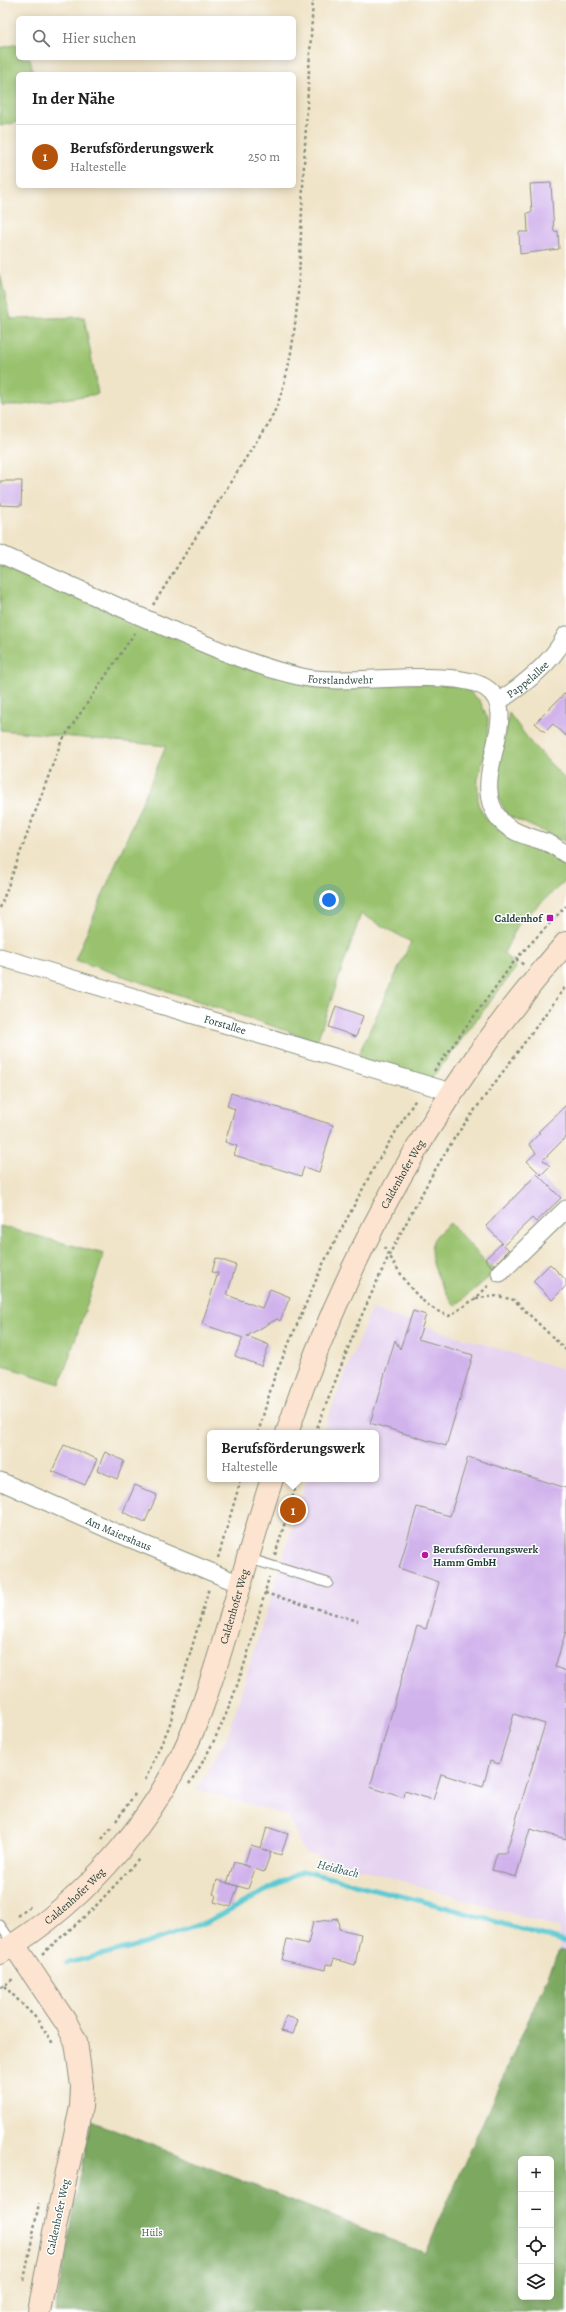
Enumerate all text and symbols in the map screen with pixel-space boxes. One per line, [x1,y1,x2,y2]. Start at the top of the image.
search box [16,16,296,60]
icon: search [30,27,52,49]
text: Hier suchen [62,28,136,48]
text: In der Nähe [32,87,115,110]
text: Berufsförderungswerk [70,138,213,158]
text: 1 [43,148,47,165]
text: 250 m [248,148,280,165]
text: Haltestelle [70,158,126,175]
street label: Pappelallee [504,657,552,701]
street label: Forstlandwehr [307,671,373,687]
your location [319,890,339,910]
place label: Caldenhof [494,911,544,926]
marker: Caldenhof [545,913,555,923]
street label: Forstallee [202,1011,248,1038]
street label: Caldenhofer Weg [377,1136,428,1211]
popup [207,1430,379,1482]
text: Berufsförderungswerk [221,1438,365,1458]
text: Haltestelle [221,1458,278,1475]
pin: 1 [280,1495,306,1525]
street label: Am Maiershaus [83,1512,154,1554]
place label: Berufsförderungswerk Hamm GmbH [433,1542,539,1570]
marker: Berufsförderungswerk Hamm GmbH [420,1550,430,1560]
street label: Caldenhofer Weg [216,1567,252,1646]
water label: Heidbach [315,1856,361,1882]
street label: Caldenhofer Weg [41,1864,108,1928]
map controls [518,2156,554,2300]
button: + [518,2156,554,2192]
street label: Caldenhofer Weg [43,2177,73,2256]
button: − [518,2192,554,2228]
park label: Hüls [141,2225,163,2240]
button: locate [518,2228,554,2264]
button: layers [518,2264,554,2300]

